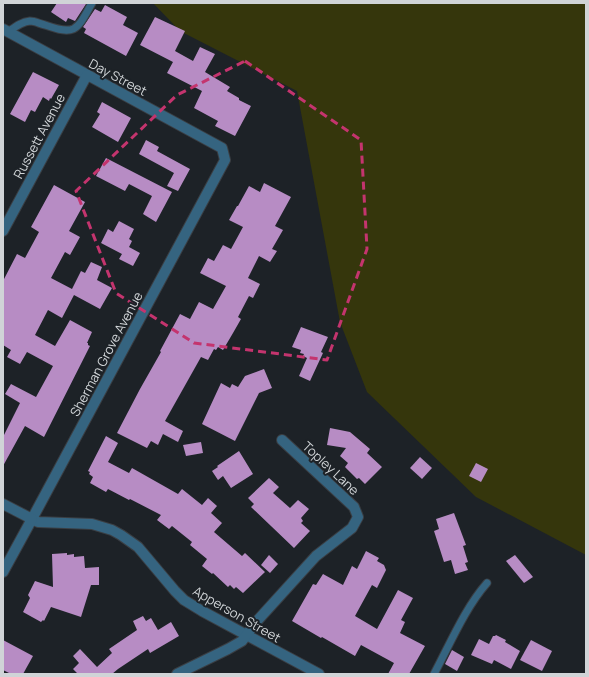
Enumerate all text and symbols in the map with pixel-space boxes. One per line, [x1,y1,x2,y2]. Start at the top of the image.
street label: Day Street [86,54,150,100]
street label: Russett Avenue [9,90,69,182]
street label: Sherman Grove Avenue [65,288,147,420]
street label: Topley Lane [299,437,363,499]
street label: Apperson Street [190,582,284,646]

